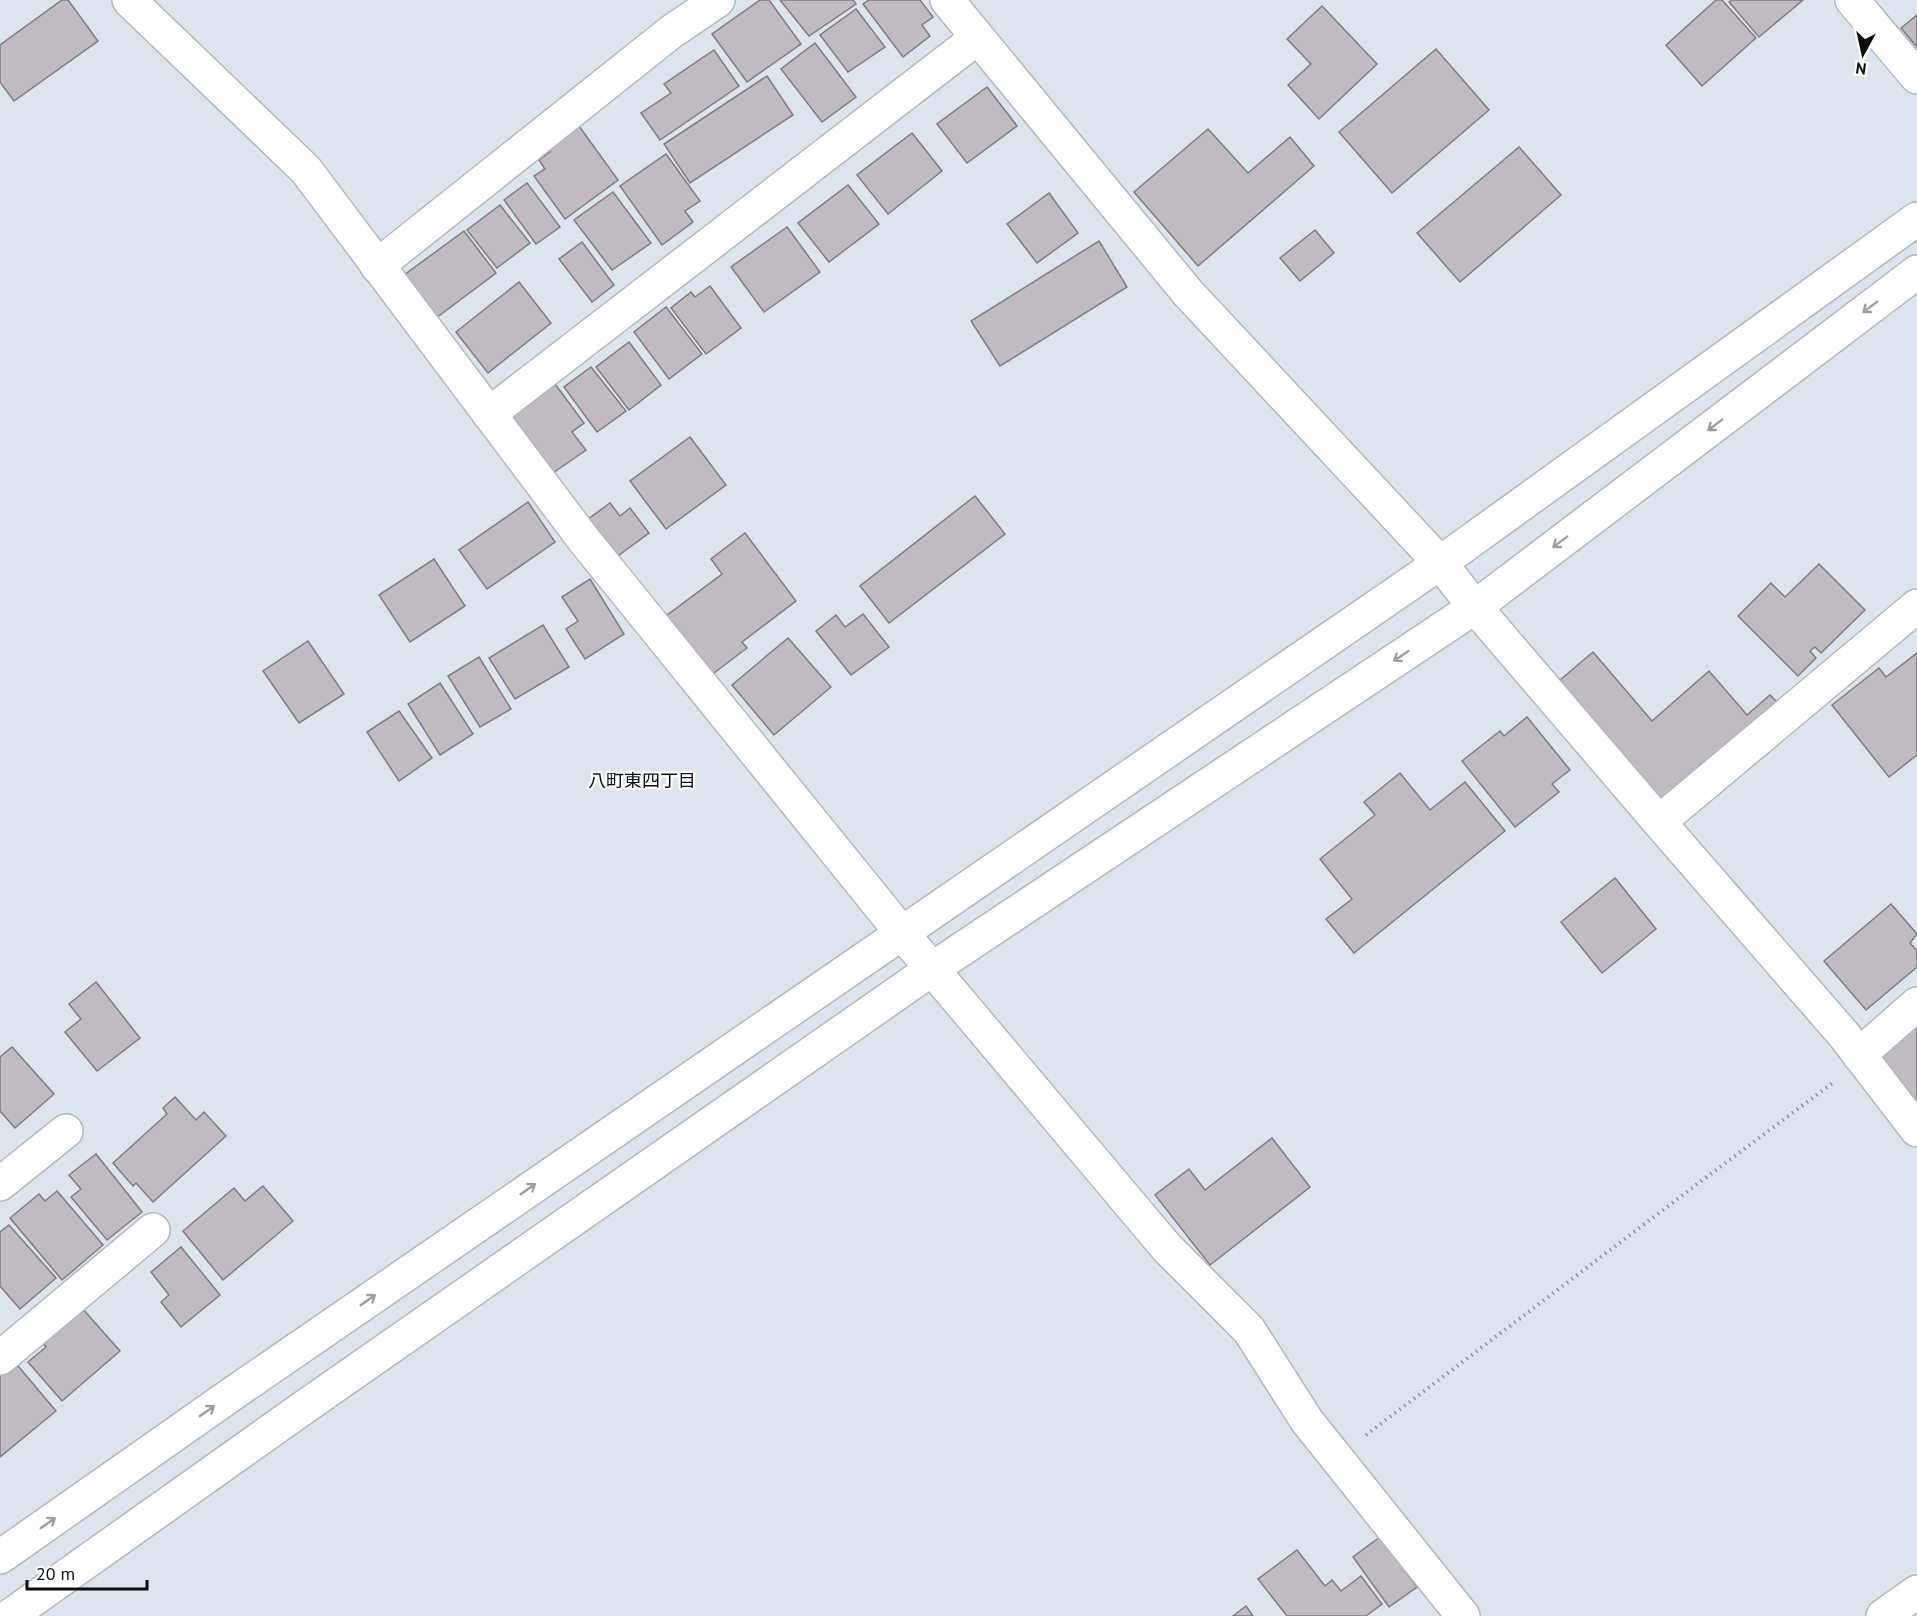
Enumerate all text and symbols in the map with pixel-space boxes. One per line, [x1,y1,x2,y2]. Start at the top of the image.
north arrow [1833,24,1893,84]
text: N [1854,58,1868,79]
one-way arrow [1863,301,1879,313]
one-way arrow [1707,418,1723,431]
one-way arrow [1552,536,1568,549]
one-way arrow [1393,650,1410,662]
district label: 八町東四丁目 [588,769,696,792]
one-way arrow [519,1183,536,1195]
one-way arrow [359,1294,375,1306]
one-way arrow [199,1405,215,1417]
one-way arrow [39,1517,55,1529]
scale bar [27,1553,147,1591]
text: 20 m [36,1562,75,1585]

